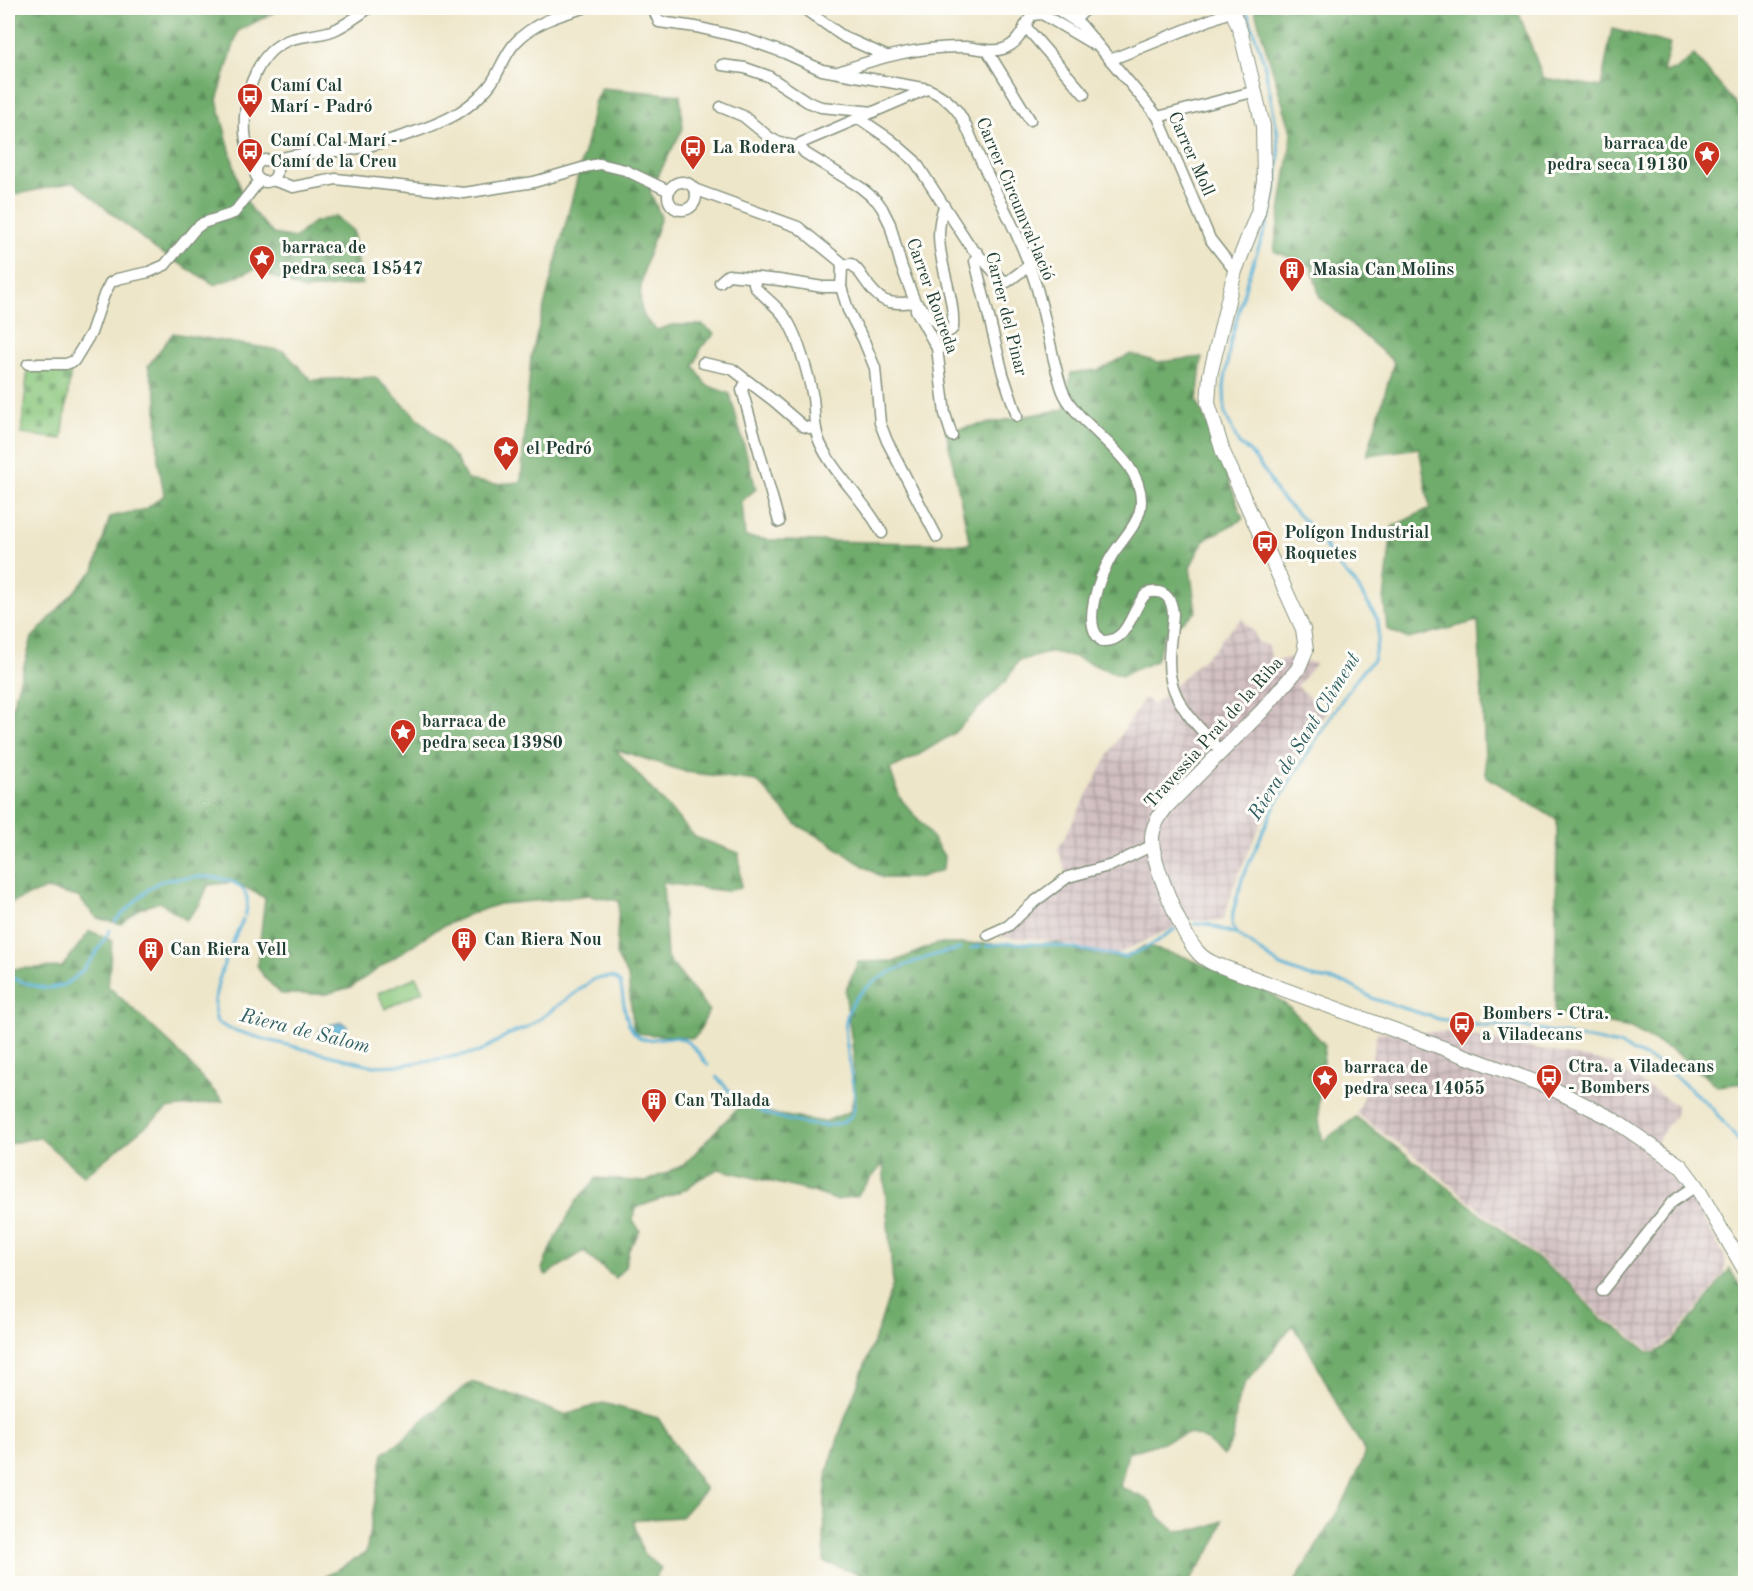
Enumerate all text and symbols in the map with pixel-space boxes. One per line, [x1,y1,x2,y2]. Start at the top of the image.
place label: Camí Cal Marí - Padró [270,77,373,116]
bus stop icon: Camí Cal Marí - Padró [235,81,265,119]
street label: Carrer Moll [1164,109,1218,199]
street label: Carrer Circumval·lació [972,115,1058,283]
place label: Camí Cal Marí - Camí de la Creu [270,132,397,171]
bus stop icon: La Rodera [678,133,708,171]
place label: barraca de pedra seca 19130 [1547,135,1688,174]
bus stop icon: Camí Cal Marí - Camí de la Creu [235,136,265,174]
place label: La Rodera [712,139,796,157]
place icon: barraca de pedra seca 19130 [1692,139,1722,177]
street label: Carrer Roureda [903,236,961,356]
place label: barraca de pedra seca 18547 [282,239,423,278]
place icon: barraca de pedra seca 18547 [247,243,277,281]
street label: Carrer del Pinar [982,250,1030,378]
building icon: Masia Can Molins [1277,255,1307,293]
place label: Masia Can Molins [1312,261,1454,279]
place icon: el Pedró [491,434,521,472]
place label: el Pedró [526,440,592,458]
place label: Polígon Industrial Roquetes [1284,524,1430,563]
bus stop icon: Polígon Industrial Roquetes [1250,528,1280,566]
water label: Riera de Sant Climent [1245,649,1365,825]
street label: Travessia Prat de la Riba [1141,654,1287,812]
place label: barraca de pedra seca 13980 [422,713,563,752]
place icon: barraca de pedra seca 13980 [388,717,418,755]
building icon: Can Riera Nou [449,925,479,963]
place label: Can Riera Nou [484,931,602,949]
building icon: Can Riera Vell [136,935,166,973]
place label: Can Riera Vell [170,941,287,959]
place label: Bombers - Ctra. a Viladecans [1482,1005,1609,1044]
water label: Riera de Salom [237,1006,372,1058]
bus stop icon: Bombers - Ctra. a Viladecans [1447,1009,1477,1047]
place label: Ctra. a Viladecans - Bombers [1568,1058,1714,1097]
place label: barraca de pedra seca 14055 [1344,1059,1485,1098]
bus stop icon: Ctra. a Viladecans - Bombers [1534,1062,1564,1100]
place icon: barraca de pedra seca 14055 [1310,1063,1340,1101]
building icon: Can Tallada [639,1086,669,1124]
place label: Can Tallada [674,1092,770,1110]

